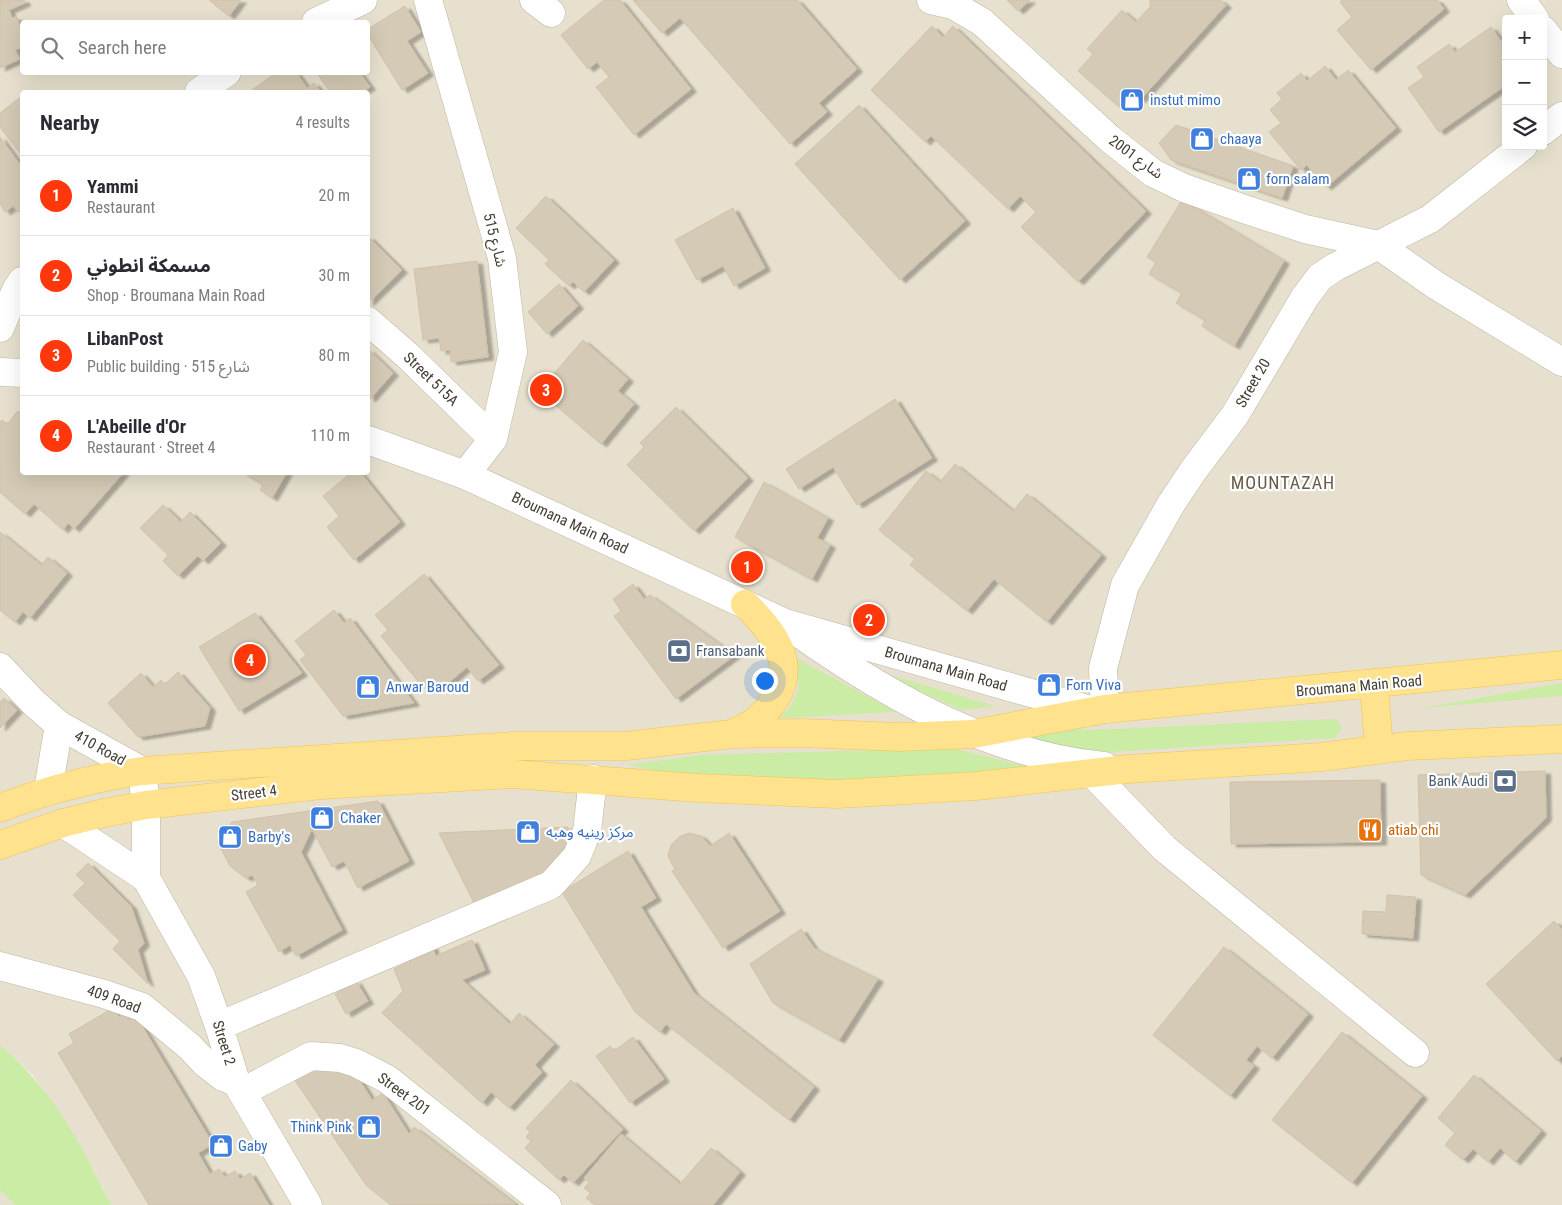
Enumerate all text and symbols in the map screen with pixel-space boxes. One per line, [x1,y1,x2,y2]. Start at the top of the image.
map controls [1502,15,1547,150]
button: + [1502,15,1547,60]
search box [20,20,370,75]
icon: search [38,34,66,62]
text: Search here [78,36,166,59]
button: − [1502,60,1547,105]
shop icon: instut mimo [1119,87,1145,113]
place label: instut mimo [1150,91,1221,109]
button: layers [1502,105,1547,150]
text: Nearby [40,111,99,135]
text: 4 results [295,113,350,132]
shop icon: chaaya [1189,126,1215,152]
place label: chaaya [1220,130,1262,148]
street label: شارع 2001 [1104,131,1167,185]
shop icon: forn salam [1236,166,1262,192]
place label: forn salam [1266,170,1330,188]
text: Yammi [87,175,139,198]
text: 1 [52,186,60,205]
text: 20 m [318,186,350,205]
text: Restaurant [87,198,155,217]
street label: شارع 515 [477,211,510,270]
text: مسمكة انطوني [87,254,211,277]
text: 2 [52,266,60,285]
text: 30 m [318,266,350,285]
text: Shop · Broumana Main Road [87,286,265,305]
text: LibanPost [87,327,163,350]
text: 3 [52,346,60,365]
text: 80 m [318,346,350,365]
street label: Street 515A [400,348,462,410]
street label: Street 20 [1232,355,1274,411]
text: Public building · شارع 515 [87,357,250,376]
pin: 3 [530,371,562,409]
text: L'Abeille d'Or [87,415,186,438]
text: 4 [52,426,60,445]
text: 110 m [311,426,350,445]
text: Restaurant · Street 4 [87,438,215,457]
district label: MOUNTAZAH [1231,472,1335,493]
street label: Broumana Main Road [509,488,631,558]
pin: 1 [731,548,763,586]
pin: 2 [853,601,885,639]
bank icon: Fransabank [666,638,692,664]
pin: 4 [234,641,266,679]
place label: Fransabank [696,642,765,660]
street label: Broumana Main Road [883,643,1009,695]
your location [752,668,778,694]
shop icon: Forn Viva [1036,672,1062,698]
street label: Broumana Main Road [1295,672,1423,700]
shop icon: Anwar Baroud [355,674,381,700]
place label: Forn Viva [1066,676,1121,694]
place label: Anwar Baroud [386,678,469,696]
street label: 410 Road [71,727,129,769]
bank icon: Bank Audi [1492,768,1518,794]
place label: Bank Audi [1428,772,1488,790]
street label: Street 4 [230,781,278,805]
shop icon: Chaker [309,805,335,831]
place label: Chaker [340,809,382,827]
restaurant icon: atiab chi [1357,817,1383,843]
shop icon: مركز رينيه وهبه [515,819,541,845]
place label: atiab chi [1388,821,1439,839]
place label: مركز رينيه وهبه [546,823,634,841]
shop icon: Barby's [217,824,243,850]
place label: Barby's [248,828,291,846]
street label: 409 Road [85,981,143,1017]
street label: Street 2 [209,1018,239,1068]
street label: Street 201 [374,1069,434,1119]
shop icon: Think Pink [356,1114,382,1140]
place label: Think Pink [290,1118,352,1136]
shop icon: Gaby [208,1133,234,1159]
place label: Gaby [238,1137,268,1155]

